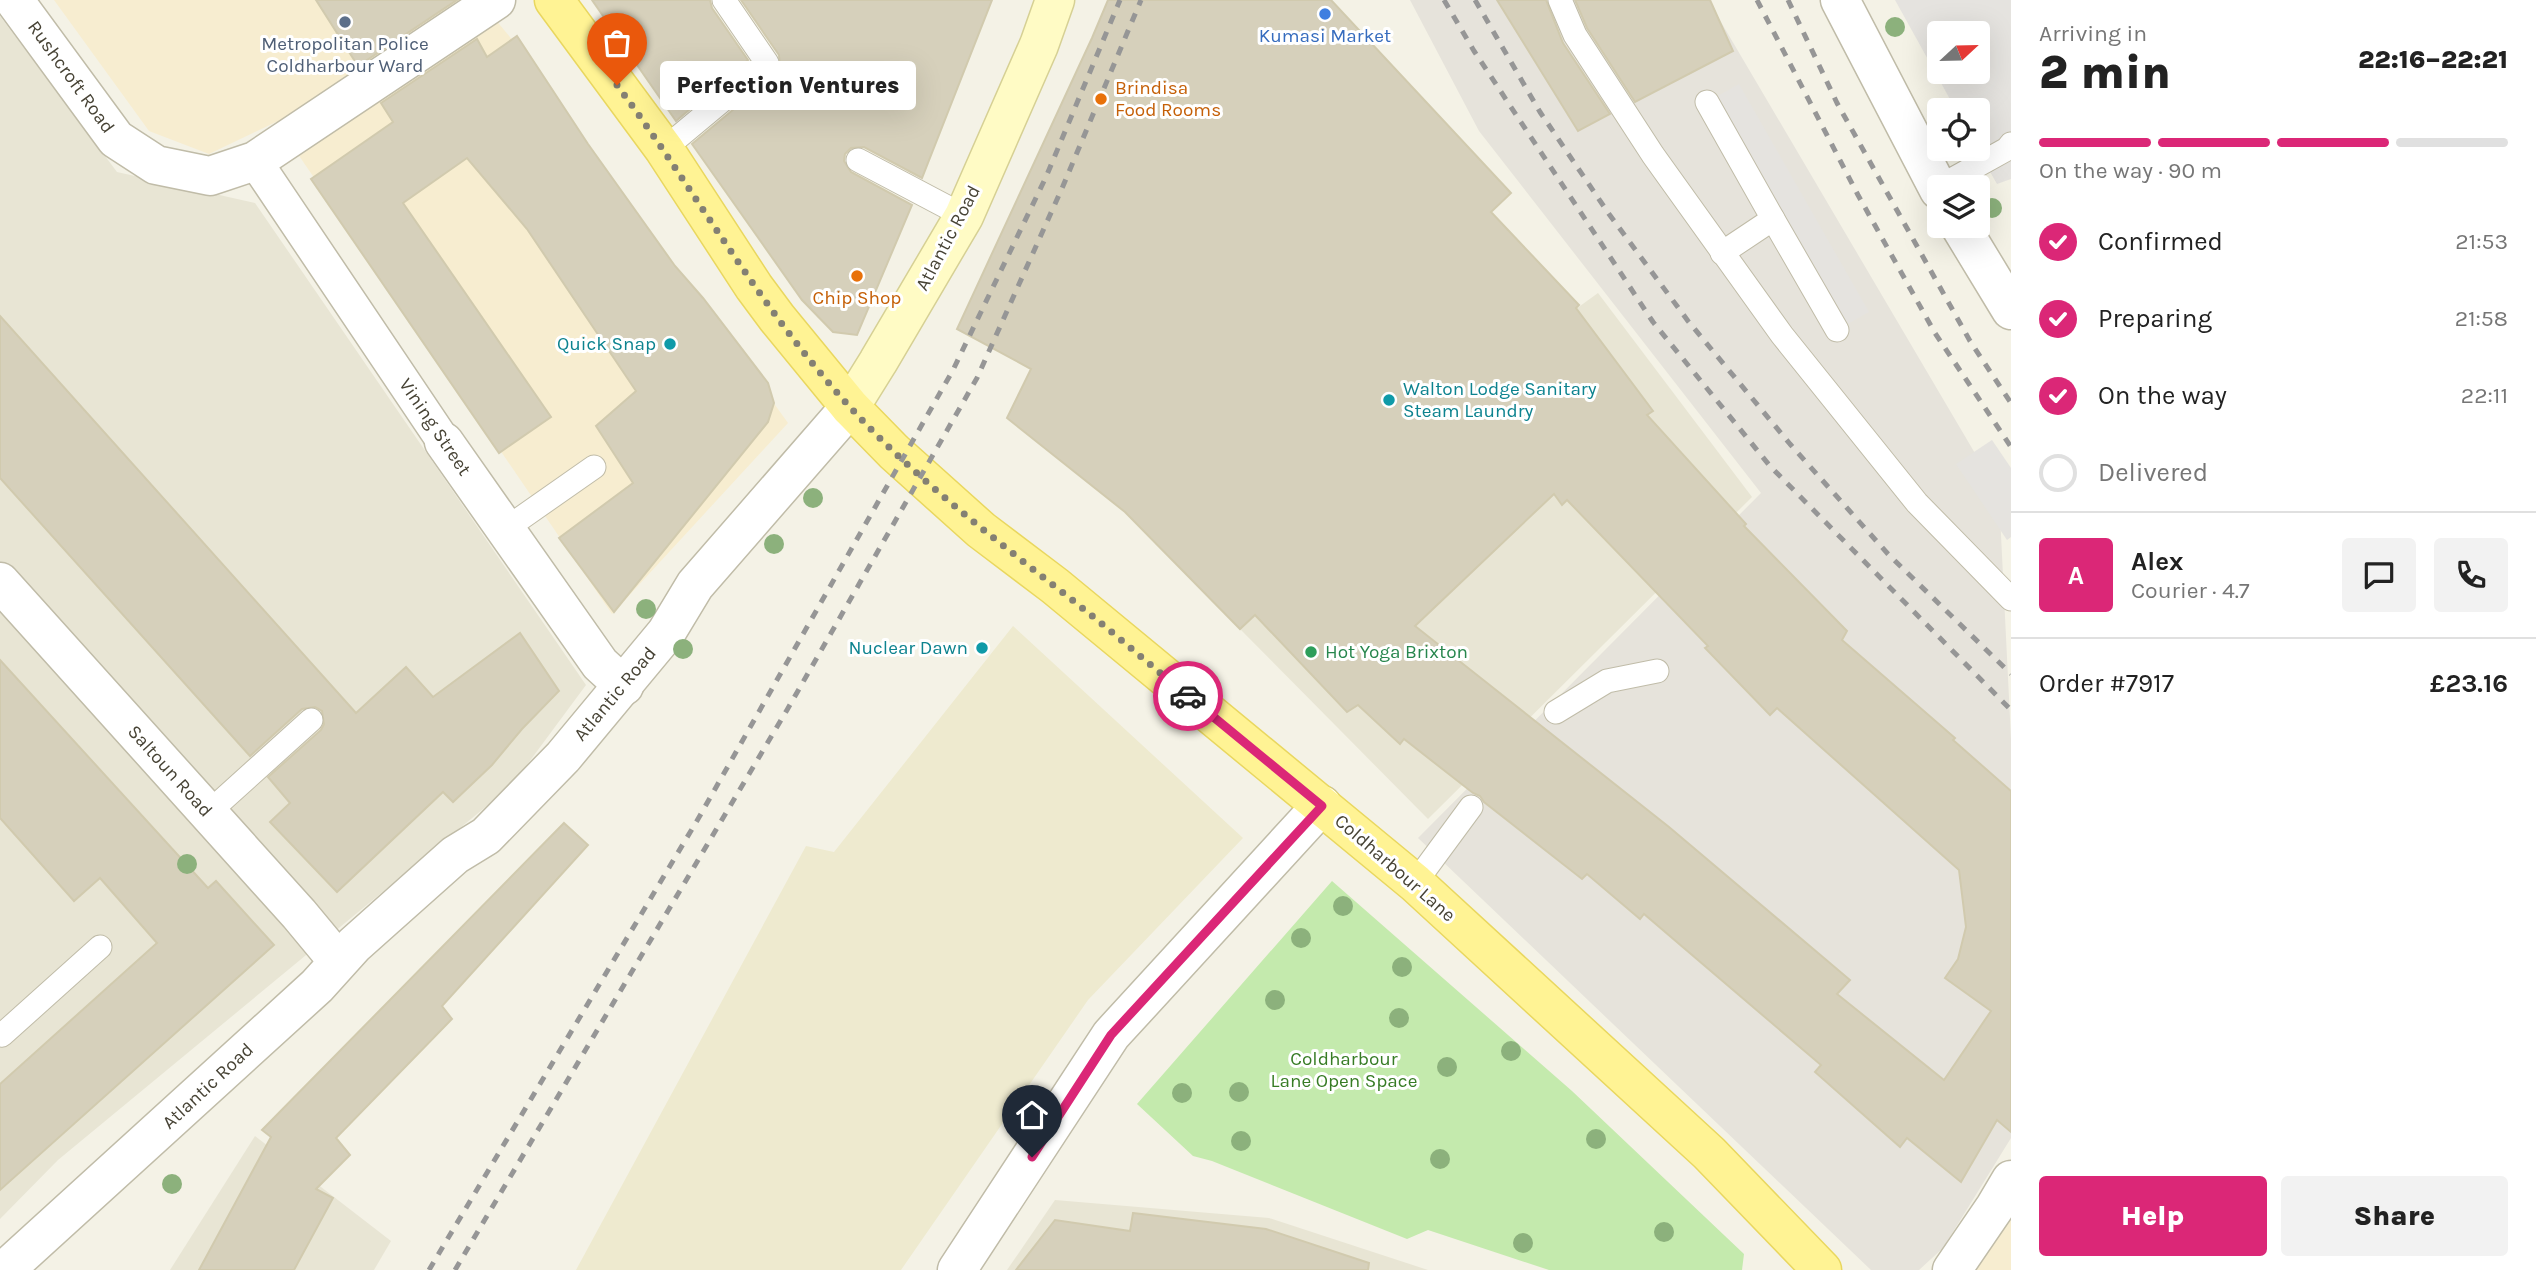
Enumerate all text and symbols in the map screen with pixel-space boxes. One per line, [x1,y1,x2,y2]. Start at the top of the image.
marker: Kumasi Market [1317,6,1333,22]
pin [587,13,647,85]
marker: Metropolitan Police Coldharbour Ward [337,14,353,30]
street label: Rushcroft Road [23,17,119,137]
text: Arriving in [2039,20,2147,47]
north arrow [1927,21,1990,84]
map controls [1927,21,1990,238]
icon: bag [598,24,636,62]
place label: Kumasi Market [1259,25,1391,47]
place label: Metropolitan Police Coldharbour Ward [261,33,429,77]
text: 22:16–22:21 [2358,44,2508,75]
text: 2 min [2039,46,2171,100]
callout: Perfection Ventures [659,60,914,110]
text: Perfection Ventures [677,72,899,99]
place label: Brindisa Food Rooms [1115,77,1221,121]
marker: Brindisa Food Rooms [1093,91,1109,107]
button: locate [1927,98,1990,161]
text: On the way · 90 m [2039,157,2222,184]
button: layers [1927,175,1990,238]
street label: Atlantic Road [911,182,985,294]
icon: check [2039,223,2077,261]
text: Confirmed [2098,226,2223,257]
text: 21:53 [2455,228,2508,255]
marker: Chip Shop [849,268,865,284]
place label: Chip Shop [813,287,901,309]
icon: check [2039,300,2077,338]
text: Preparing [2098,303,2212,334]
text: 21:58 [2455,305,2508,332]
place label: Quick Snap [557,333,656,355]
marker: Quick Snap [662,336,678,352]
street label: Vining Street [394,374,476,480]
icon: check [2039,377,2077,415]
place label: Walton Lodge Sanitary Steam Laundry [1403,378,1597,422]
text: On the way [2098,380,2227,411]
text: 22:11 [2461,382,2508,409]
marker: Walton Lodge Sanitary Steam Laundry [1381,392,1397,408]
text: Delivered [2098,457,2208,488]
button: chat [2342,538,2416,612]
button: phone [2434,538,2508,612]
text: Alex [2131,546,2183,577]
text: A [2068,560,2084,591]
text: Courier · 4.7 [2131,577,2250,604]
place label: Nuclear Dawn [849,637,968,659]
marker: Nuclear Dawn [974,640,990,656]
place label: Hot Yoga Brixton [1325,641,1468,663]
street label: Atlantic Road [569,642,661,746]
marker: Hot Yoga Brixton [1303,644,1319,660]
courier [1153,661,1223,731]
text: Order #7917 [2039,668,2174,699]
text: £23.16 [2430,668,2508,699]
icon: car [1169,677,1207,715]
street label: Saltoun Road [123,721,217,821]
street label: Coldharbour Lane [1330,810,1460,926]
street label: Atlantic Road [158,1038,258,1134]
park label: Coldharbour Lane Open Space [1271,1048,1417,1092]
pin [1002,1085,1062,1157]
icon: home [1013,1096,1051,1134]
button: Help [2039,1176,2267,1256]
button: Share [2281,1176,2508,1256]

